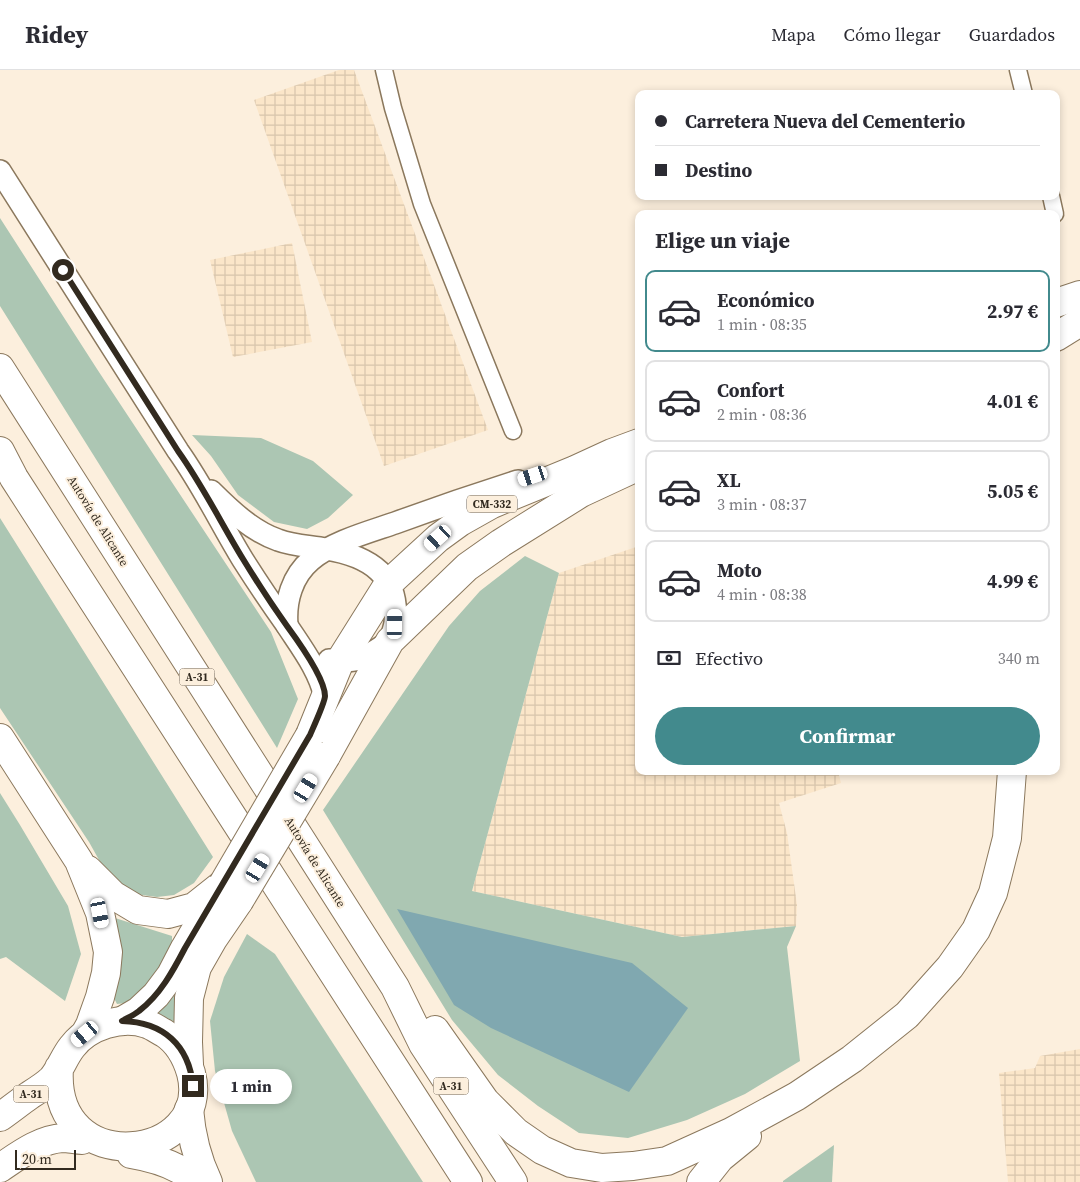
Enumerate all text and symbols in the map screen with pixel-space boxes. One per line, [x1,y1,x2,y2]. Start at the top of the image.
text: Ridey [25,18,88,51]
text: Mapa [771,22,816,47]
text: Cómo llegar [844,22,941,47]
text: Guardados [969,22,1055,47]
text: Carretera Nueva del Cementerio [685,108,965,134]
text: Destino [685,157,752,183]
text: Elige un viaje [655,225,790,255]
route start [52,259,74,281]
text: Económico [717,287,815,313]
icon: car [657,289,702,334]
text: 2.97 € [987,298,1038,324]
text: 1 min · 08:35 [717,313,807,335]
text: Confort [717,377,784,403]
icon: car [657,379,702,424]
text: 4.01 € [987,388,1038,414]
text: 2 min · 08:36 [717,403,807,425]
car [516,464,549,488]
text: XL [717,467,740,493]
icon: car [657,469,702,514]
street label: Autovía de Alicante [64,473,132,569]
text: 5.05 € [987,478,1038,504]
text: 3 min · 08:37 [717,493,807,515]
road number: CM-332 [467,496,517,512]
car [421,522,454,554]
text: Moto [717,557,762,583]
icon: car [657,559,702,604]
text: 4.99 € [987,568,1038,594]
text: 4 min · 08:38 [717,583,807,605]
car [387,609,402,639]
icon: cash [655,644,683,672]
text: Efectivo [695,645,763,671]
text: 340 m [998,647,1040,669]
road number: A-31 [180,668,214,686]
button: Confirmar [655,707,1040,765]
car [291,771,320,805]
street label: Autovía de Alicante [281,814,349,910]
car [243,851,272,885]
car [89,897,110,929]
car [68,1019,101,1049]
callout: 1 min [210,1068,293,1104]
route end [182,1075,204,1097]
text: 1 min [230,1075,272,1097]
road number: A-31 [434,1078,468,1094]
road number: A-31 [14,1086,48,1102]
scale bar [15,1147,76,1170]
text: 20 m [22,1149,52,1169]

